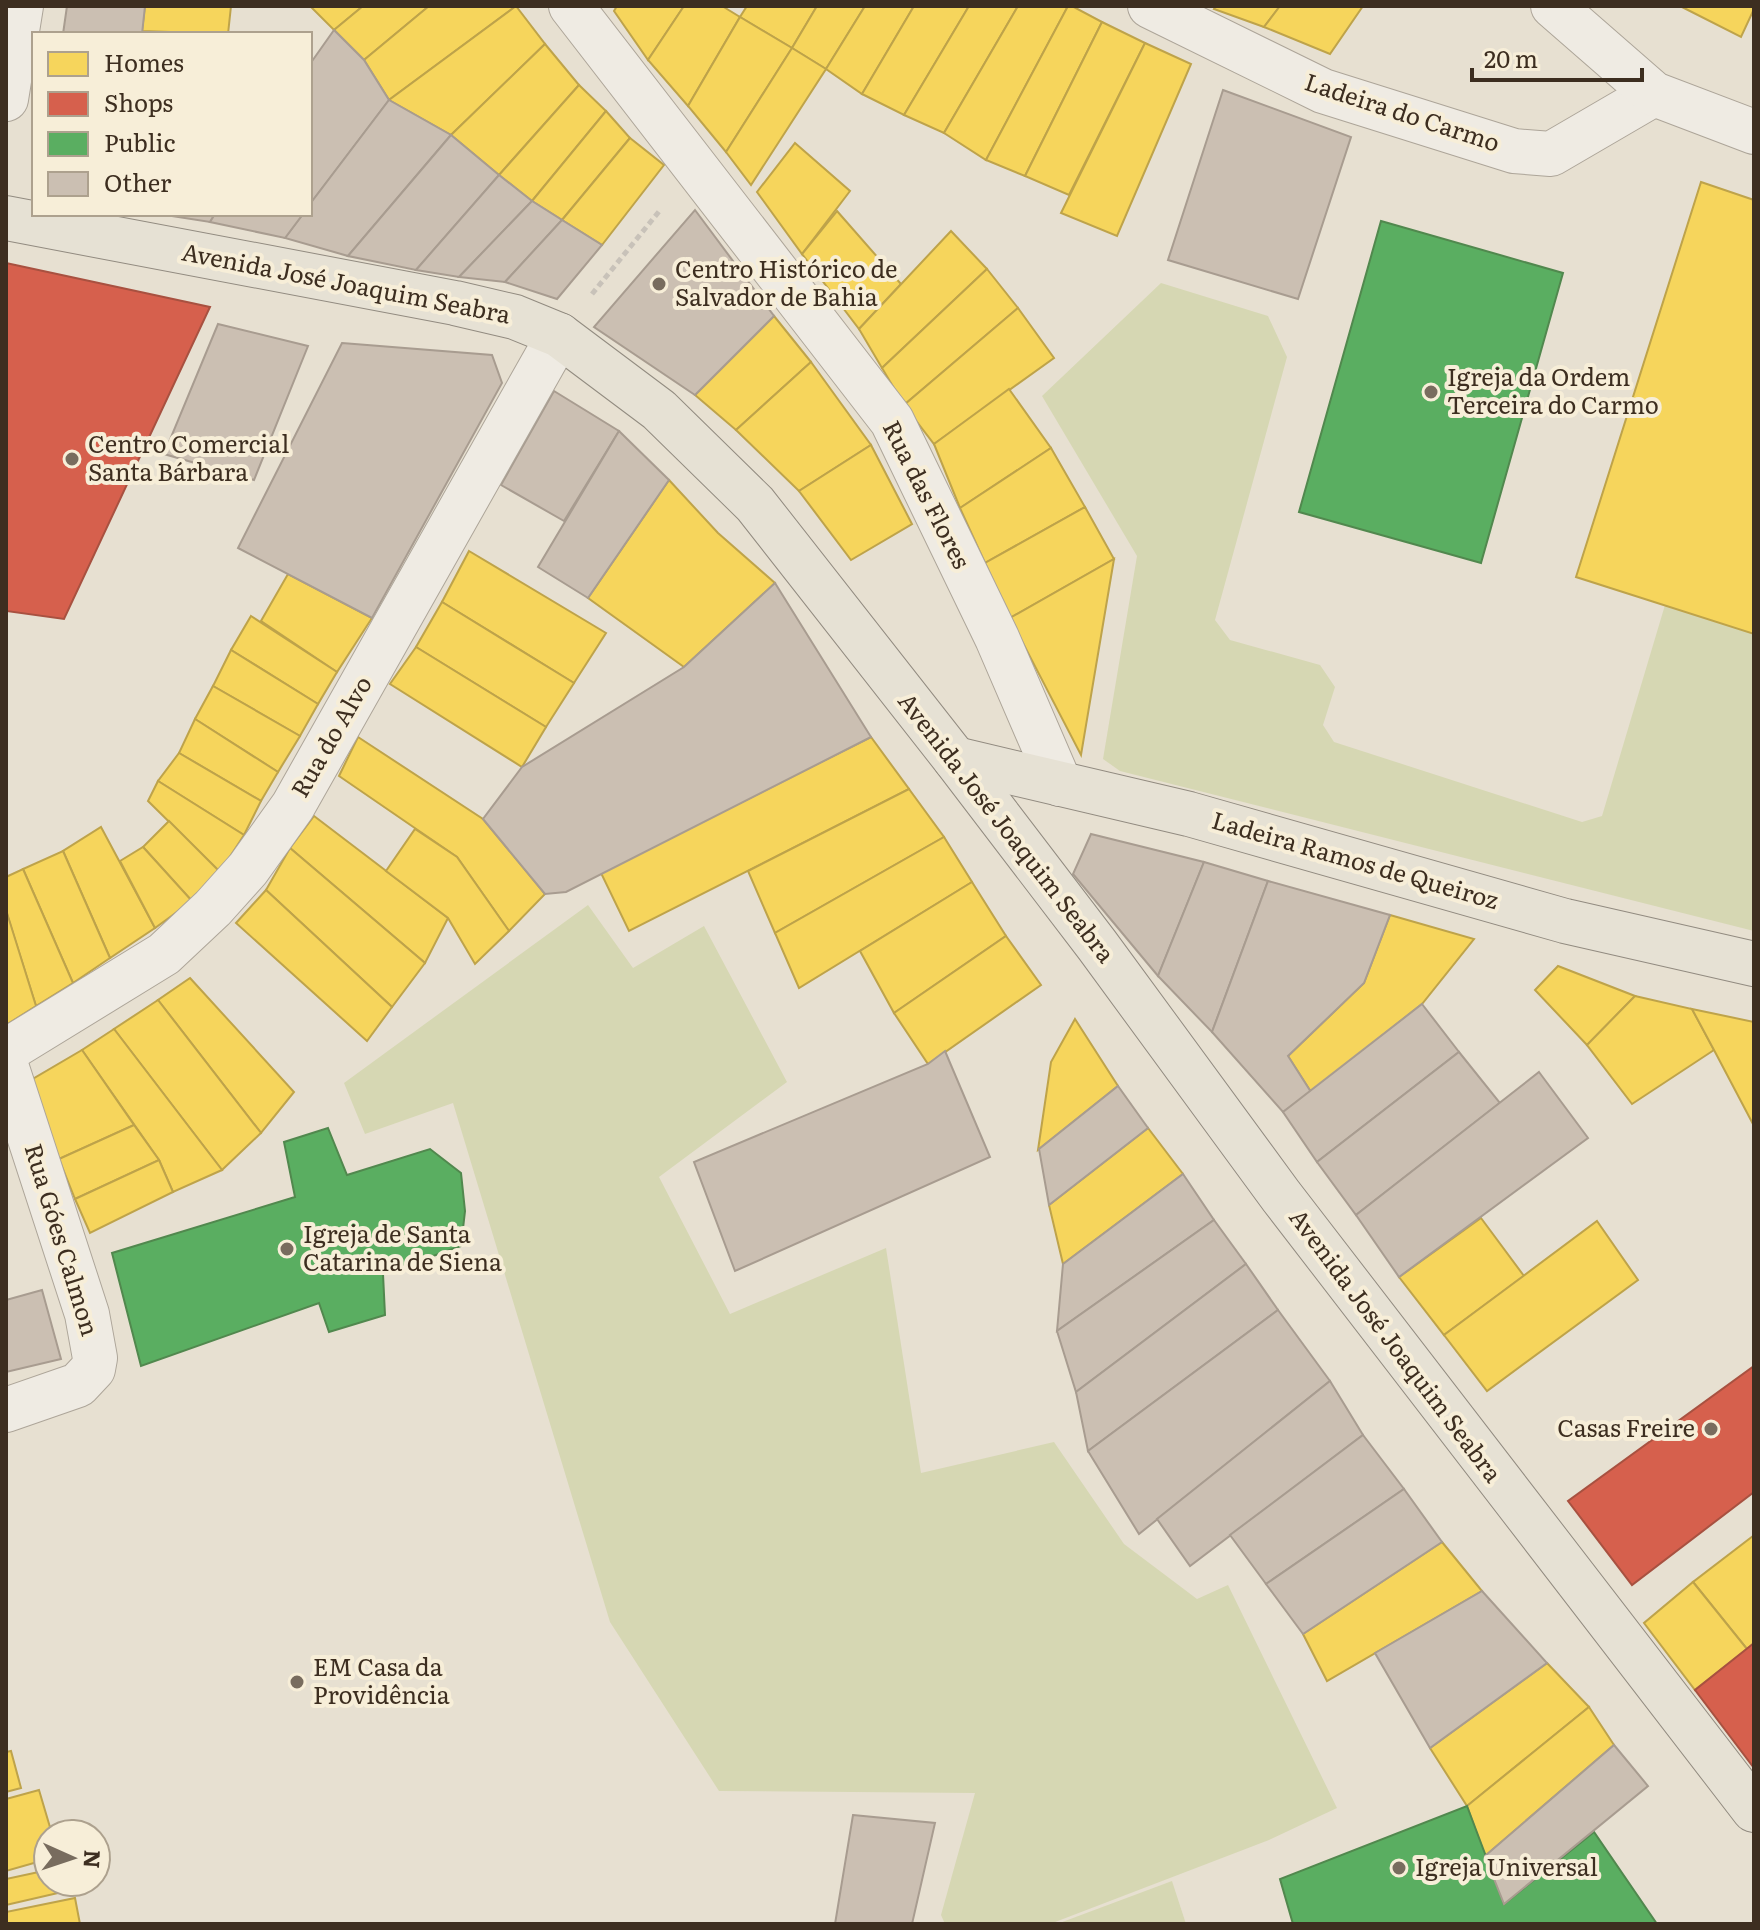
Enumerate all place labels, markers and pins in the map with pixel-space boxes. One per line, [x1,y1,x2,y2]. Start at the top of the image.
place label: Centro Histórico de Salvador de Bahia [675,250,897,313]
marker: Centro Histórico de Salvador de Bahia [650,275,668,293]
place label: Igreja da Ordem Terceira do Carmo [1447,358,1659,421]
marker: Igreja da Ordem Terceira do Carmo [1422,383,1440,401]
place label: Centro Comercial Santa Bárbara [88,425,289,488]
marker: Centro Comercial Santa Bárbara [63,450,81,468]
place label: Igreja de Santa Catarina de Siena [303,1215,502,1278]
marker: Igreja de Santa Catarina de Siena [278,1240,296,1258]
place label: Casas Freire [1557,1409,1695,1444]
marker: Casas Freire [1702,1420,1720,1438]
place label: EM Casa da Providência [313,1648,450,1711]
marker: EM Casa da Providência [288,1673,306,1691]
place label: Igreja Universal [1415,1848,1598,1883]
marker: Igreja Universal [1390,1859,1408,1877]

